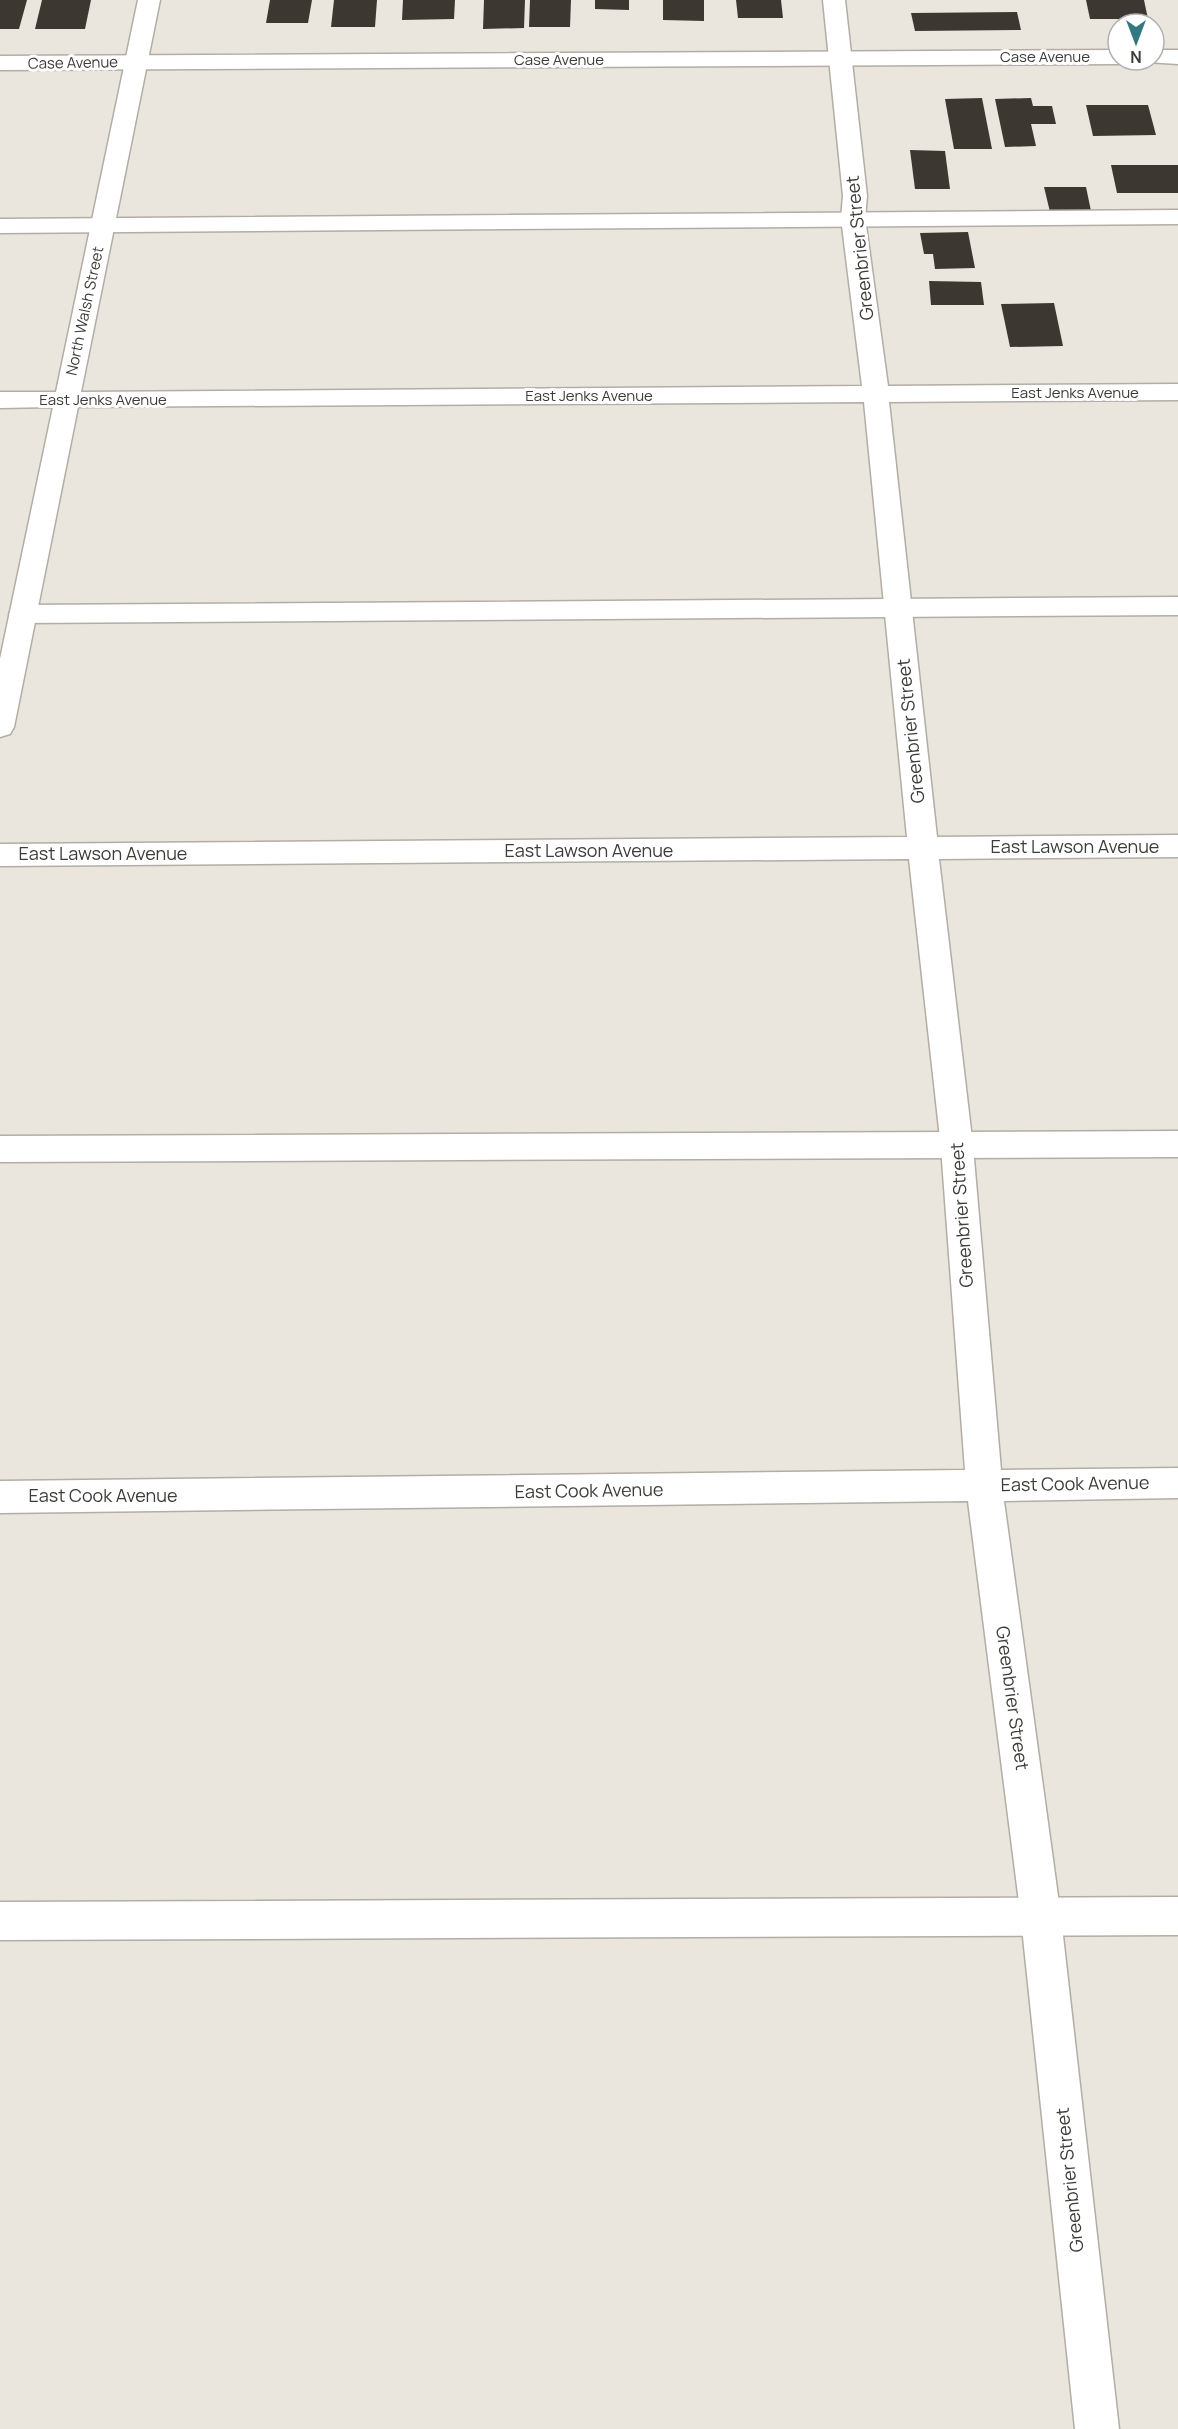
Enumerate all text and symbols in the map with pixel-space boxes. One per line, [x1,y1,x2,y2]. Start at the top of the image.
north arrow [1106,12,1166,72]
street label: Case Avenue [1000,46,1090,67]
text: N [1130,46,1142,68]
street label: Case Avenue [514,49,604,70]
street label: Case Avenue [28,51,118,74]
street label: Greenbrier Street [839,175,879,322]
street label: North Walsh Street [61,244,108,377]
street label: East Jenks Avenue [1011,382,1139,403]
street label: East Jenks Avenue [525,385,653,406]
street label: East Jenks Avenue [39,389,167,410]
street label: Greenbrier Street [890,658,930,805]
street label: East Lawson Avenue [991,834,1159,858]
street label: East Lawson Avenue [505,838,673,862]
street label: East Lawson Avenue [19,841,187,865]
street label: Greenbrier Street [944,1142,978,1288]
street label: East Cook Avenue [1000,1470,1150,1496]
street label: East Cook Avenue [514,1477,664,1503]
street label: East Cook Avenue [29,1483,177,1507]
street label: Greenbrier Street [991,1624,1035,1771]
street label: Greenbrier Street [1049,2107,1089,2254]

